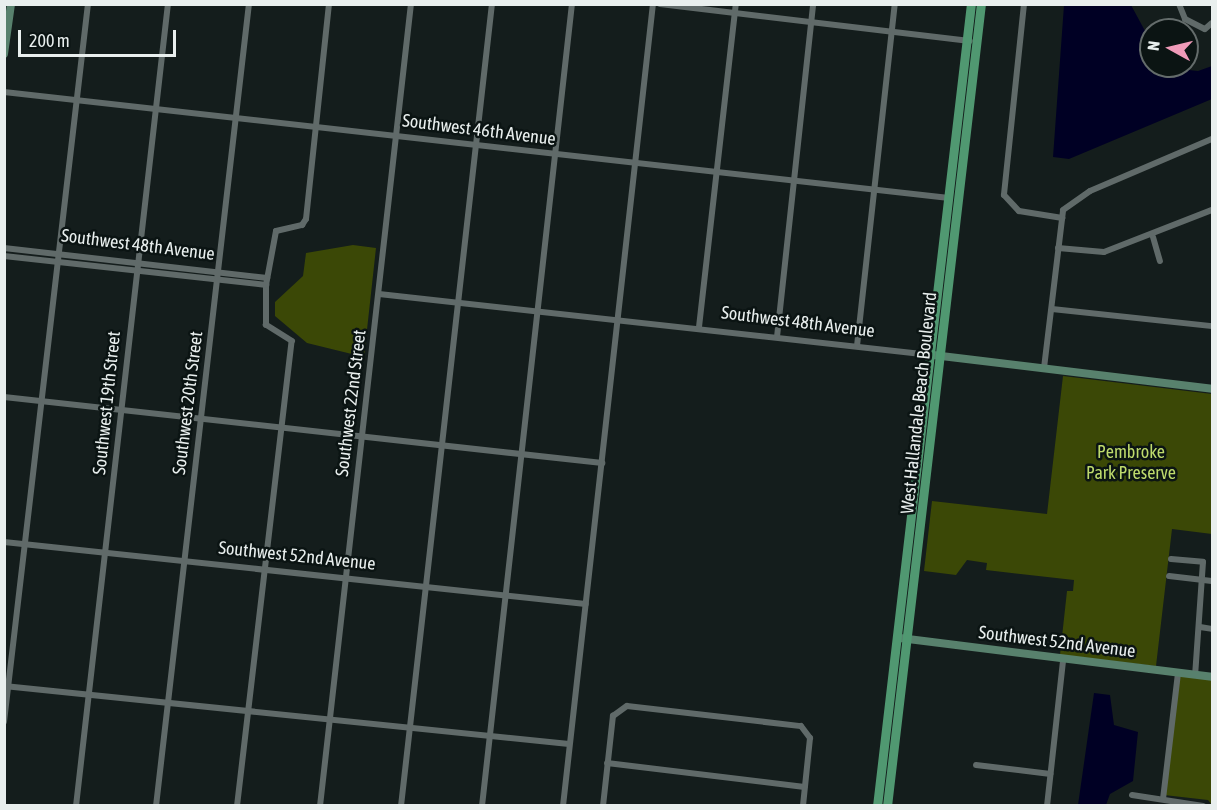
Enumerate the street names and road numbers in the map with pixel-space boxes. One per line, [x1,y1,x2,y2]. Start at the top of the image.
street label: Southwest 46th Avenue [401,110,557,150]
street label: Southwest 48th Avenue [60,225,216,265]
street label: West Hallandale Beach Boulevard [897,291,941,515]
street label: Southwest 48th Avenue [720,302,876,342]
street label: Southwest 22nd Street [331,328,371,478]
street label: Southwest 19th Street [89,330,125,476]
street label: Southwest 20th Street [168,330,208,476]
street label: Southwest 52nd Avenue [217,537,377,575]
street label: Southwest 52nd Avenue [977,622,1137,662]

